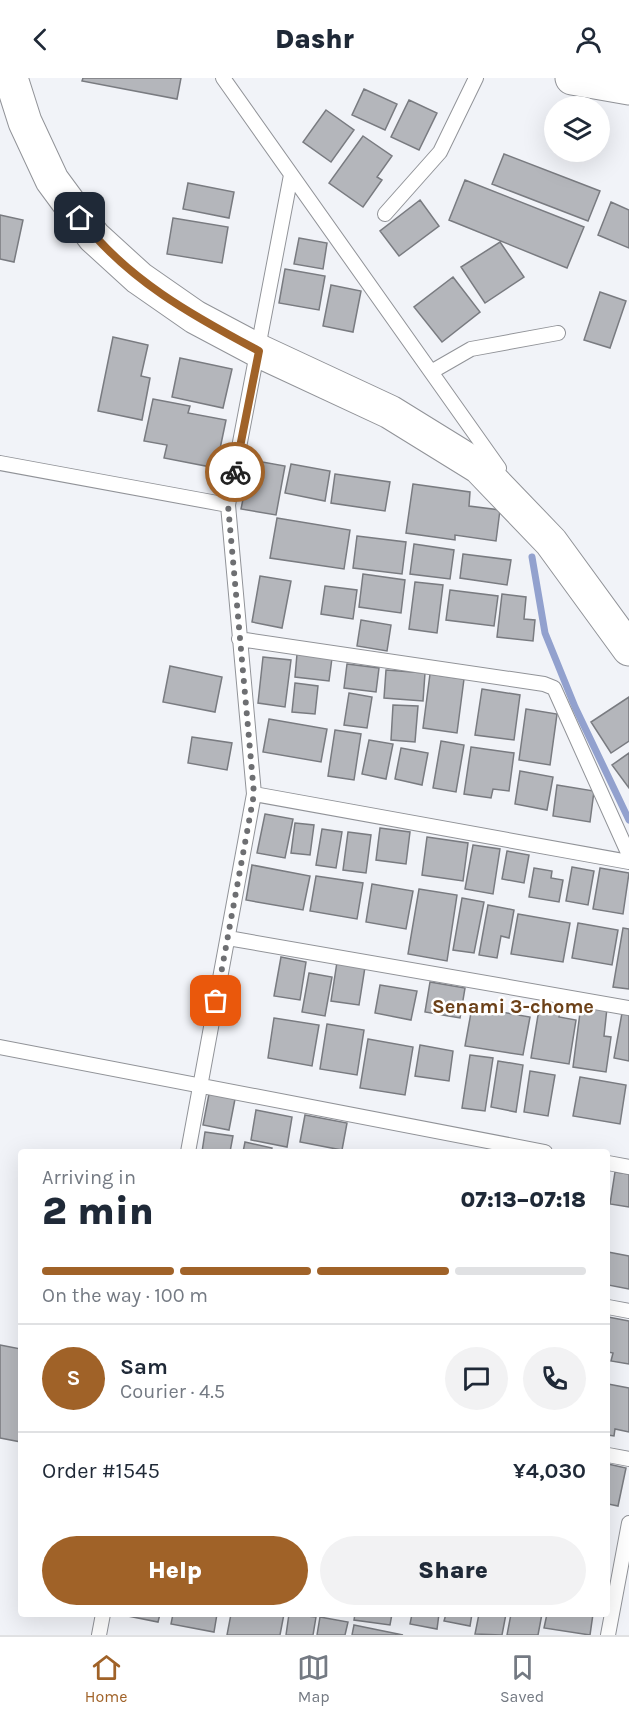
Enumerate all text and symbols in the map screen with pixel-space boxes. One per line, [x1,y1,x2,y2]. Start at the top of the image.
icon: back [24,23,57,56]
text: Dashr [275,23,354,55]
icon: person [572,23,605,56]
map controls [544,96,610,162]
button: layers [544,96,610,162]
pin [54,192,105,243]
icon: home [63,201,96,234]
courier [205,442,265,502]
icon: bike [219,456,252,489]
pin [190,975,241,1026]
icon: bag [199,984,232,1017]
district label: Senami 3-chome [432,995,594,1018]
text: Arriving in [42,1166,136,1189]
text: 07:13–07:18 [460,1187,586,1213]
text: 2 min [42,1188,154,1234]
text: On the way · 100 m [42,1284,208,1307]
button: chat [445,1347,508,1410]
button: phone [523,1347,586,1410]
text: Sam [120,1354,168,1380]
text: S [66,1365,81,1391]
text: Courier · 4.5 [120,1380,225,1403]
text: Order #1545 [42,1458,160,1484]
text: ¥4,030 [513,1458,586,1484]
button: Help [42,1536,308,1605]
button: Share [320,1536,586,1605]
tab: Home [85,1651,127,1706]
tab: Map [297,1651,330,1706]
tab: Saved [500,1651,544,1706]

